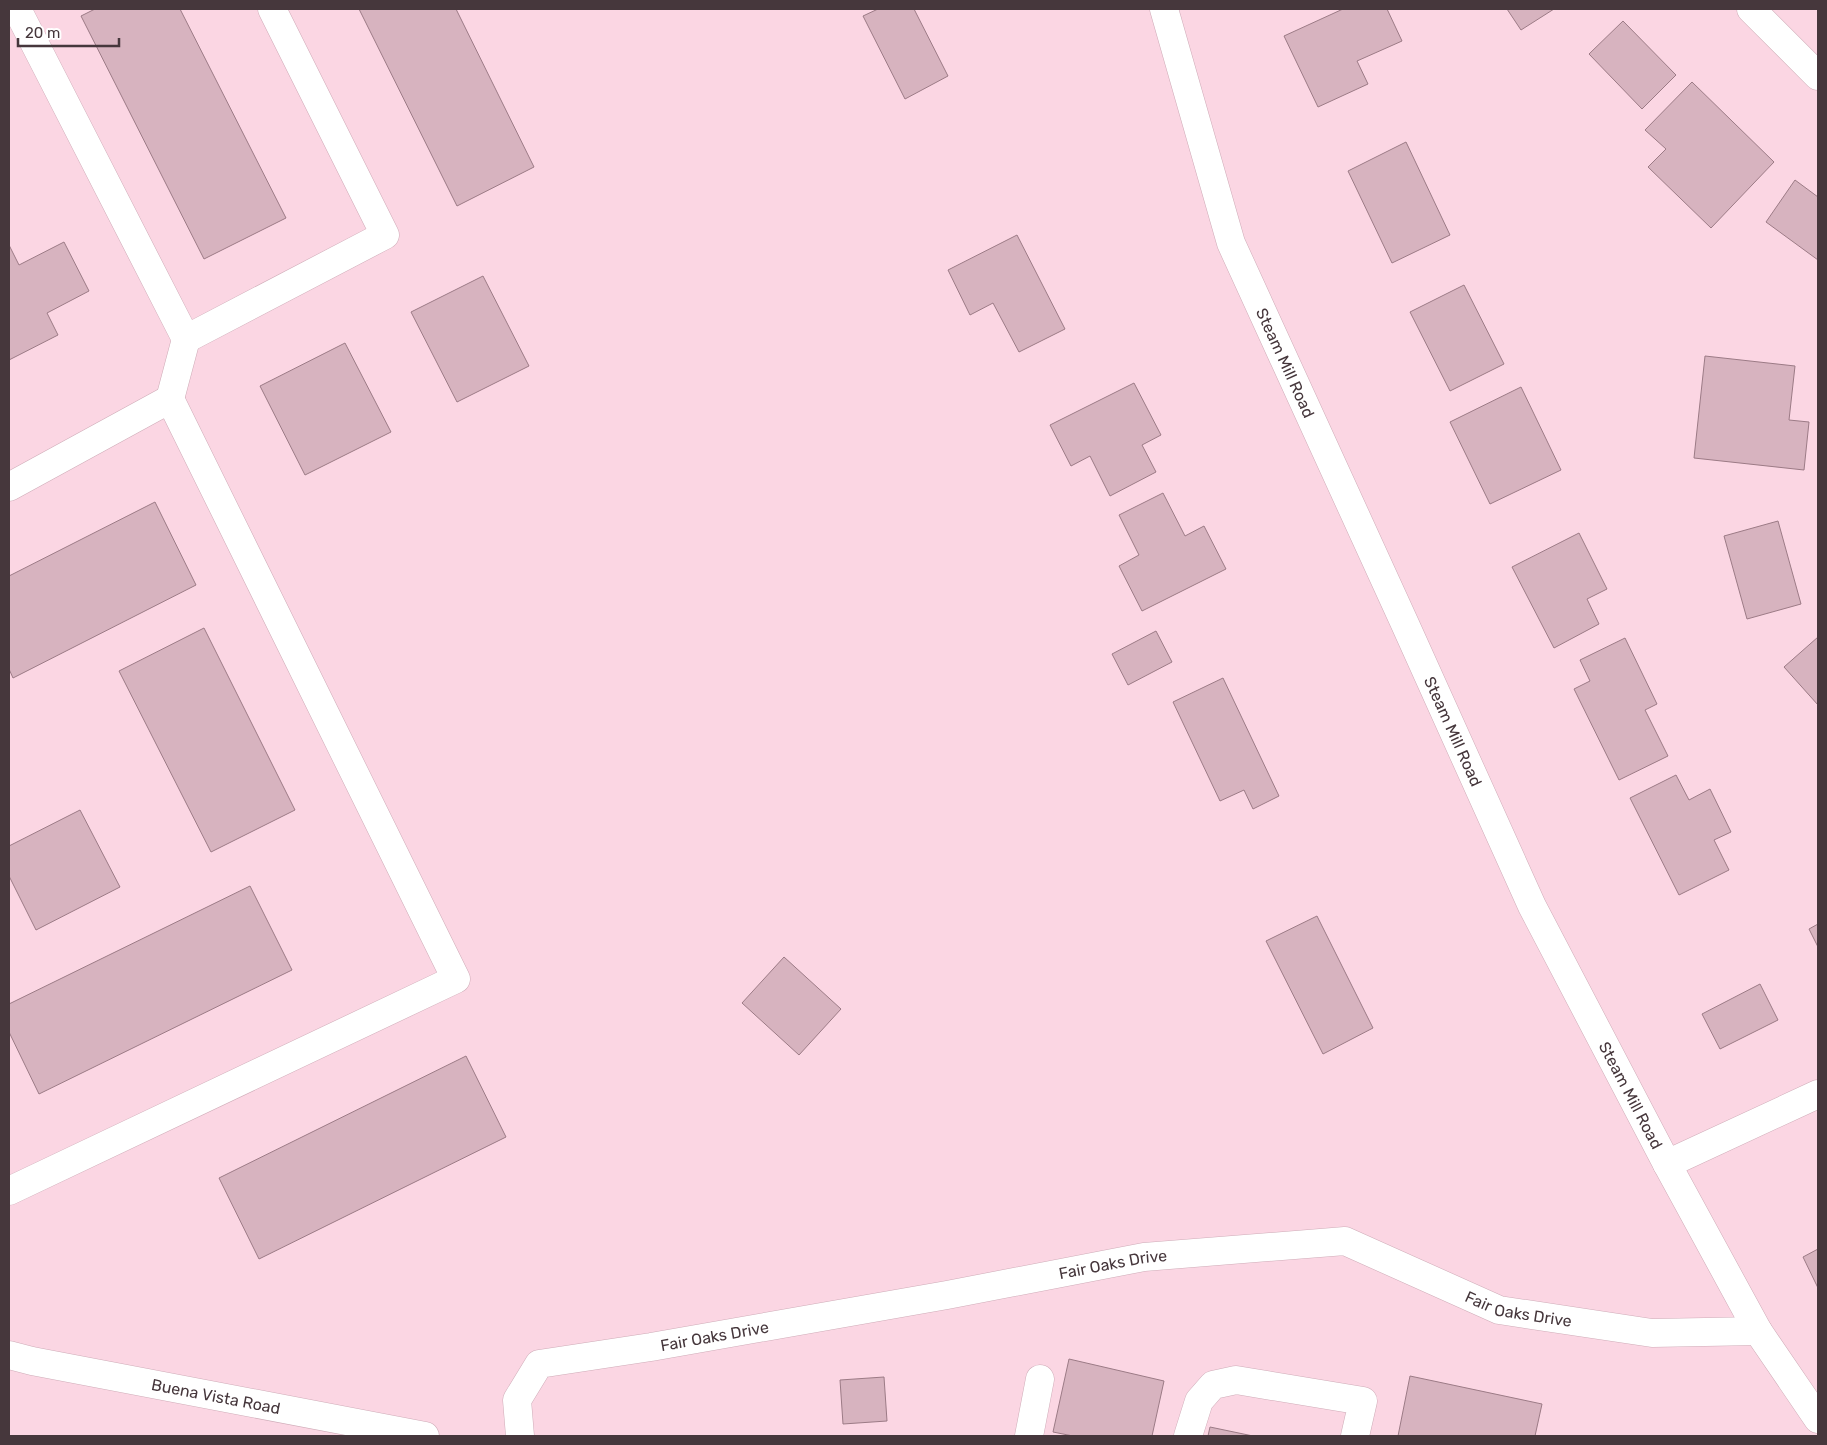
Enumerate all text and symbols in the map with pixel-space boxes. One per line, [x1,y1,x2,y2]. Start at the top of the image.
scale bar [18,15,119,47]
text: 20 m [25,24,60,42]
street label: Steam Mill Road [1252,305,1319,421]
street label: Steam Mill Road [1420,673,1486,789]
street label: Steam Mill Road [1595,1038,1667,1152]
street label: Fair Oaks Drive [1057,1246,1168,1283]
street label: Fair Oaks Drive [1462,1287,1573,1330]
street label: Fair Oaks Drive [659,1317,770,1355]
street label: Buena Vista Road [150,1375,282,1418]

